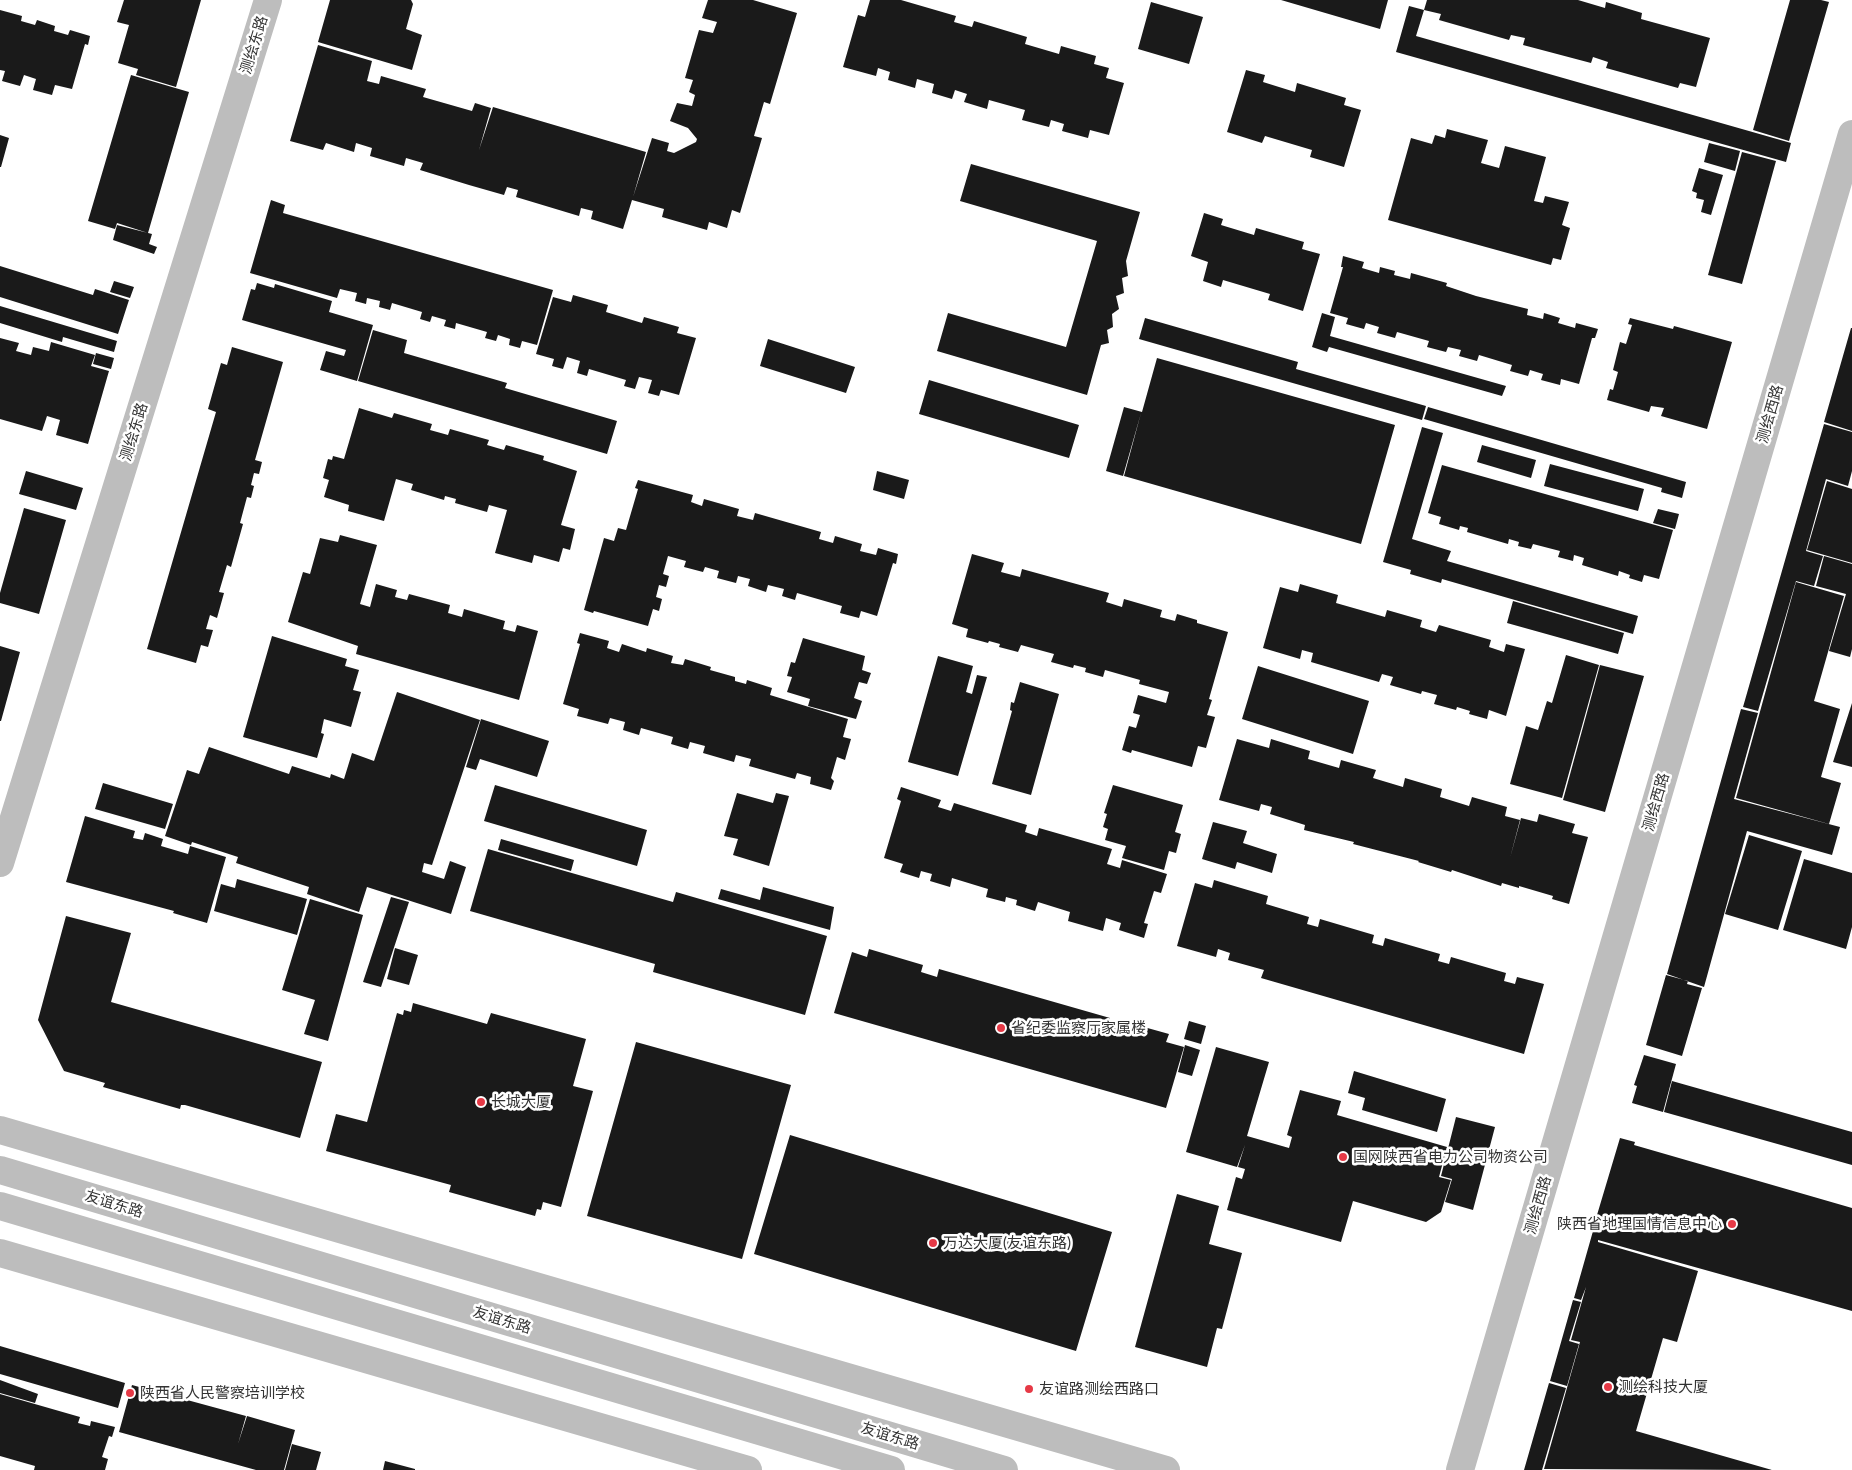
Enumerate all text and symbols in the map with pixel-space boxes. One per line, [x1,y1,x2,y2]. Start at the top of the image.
street label: 测绘东路 [237,14,271,76]
street label: 测绘西路 [1753,383,1787,445]
street label: 测绘东路 [117,401,151,463]
street label: 测绘西路 [1639,771,1673,833]
place label: 省纪委监察厅家属楼 [1011,1019,1146,1037]
marker: 省纪委监察厅家属楼 [995,1022,1007,1034]
place label: 长城大厦 [491,1093,551,1111]
marker: 长城大厦 [475,1096,487,1108]
place label: 国网陕西省电力公司物资公司 [1353,1148,1548,1166]
marker: 国网陕西省电力公司物资公司 [1337,1151,1349,1163]
street label: 测绘西路 [1521,1174,1555,1236]
street label: 友谊东路 [83,1187,145,1221]
place label: 陕西省地理国情信息中心 [1557,1215,1722,1233]
marker: 陕西省地理国情信息中心 [1726,1218,1738,1230]
place label: 万达大厦(友谊东路) [943,1234,1071,1252]
marker: 万达大厦(友谊东路) [927,1237,939,1249]
street label: 友谊东路 [471,1303,533,1337]
place label: 测绘科技大厦 [1618,1378,1708,1396]
place label: 友谊路测绘西路口 [1039,1380,1159,1398]
marker: 测绘科技大厦 [1602,1381,1614,1393]
marker: 友谊路测绘西路口 [1023,1383,1035,1395]
place label: 陕西省人民警察培训学校 [140,1384,305,1402]
marker: 陕西省人民警察培训学校 [124,1387,136,1399]
street label: 友谊东路 [859,1419,921,1453]

